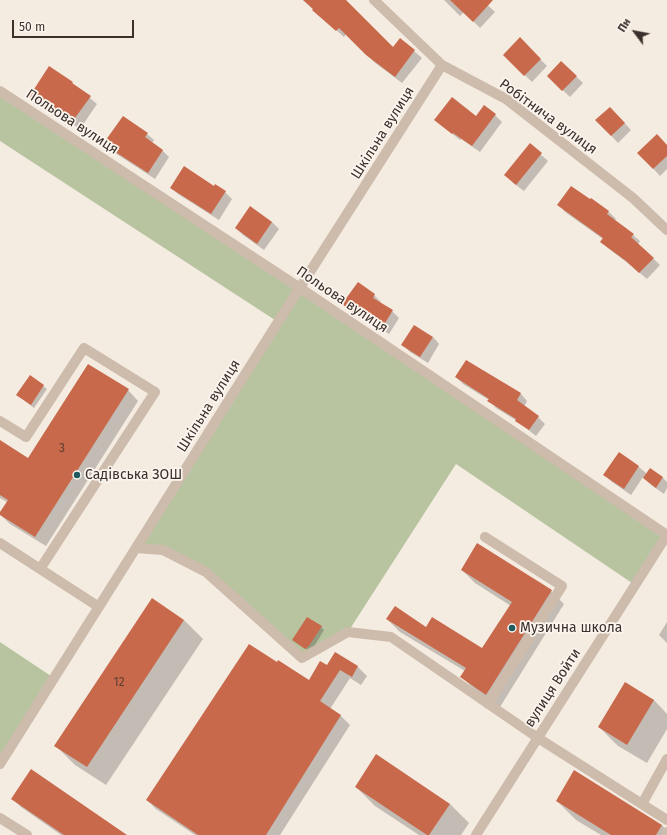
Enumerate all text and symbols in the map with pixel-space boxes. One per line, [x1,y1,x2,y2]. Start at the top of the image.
scale bar [14,12,136,38]
north arrow [615,12,655,52]
text: Пн [615,16,634,35]
text: 50 m [19,20,45,34]
street label: Робітнича вулиця [496,76,600,158]
street label: Шкільна вулиця [348,84,418,182]
street label: Польова вулиця [23,86,121,158]
street label: Польова вулиця [293,263,391,337]
street label: Шкільна вулиця [174,357,244,455]
house number: 3 [59,442,65,456]
place label: Садівська ЗОШ [85,467,182,483]
marker: Садівська ЗОШ [72,470,82,480]
place label: Музична школа [520,620,622,636]
marker: Музична школа [507,623,517,633]
street label: вулиця Войти [521,646,585,730]
house number: 12 [113,676,125,690]

